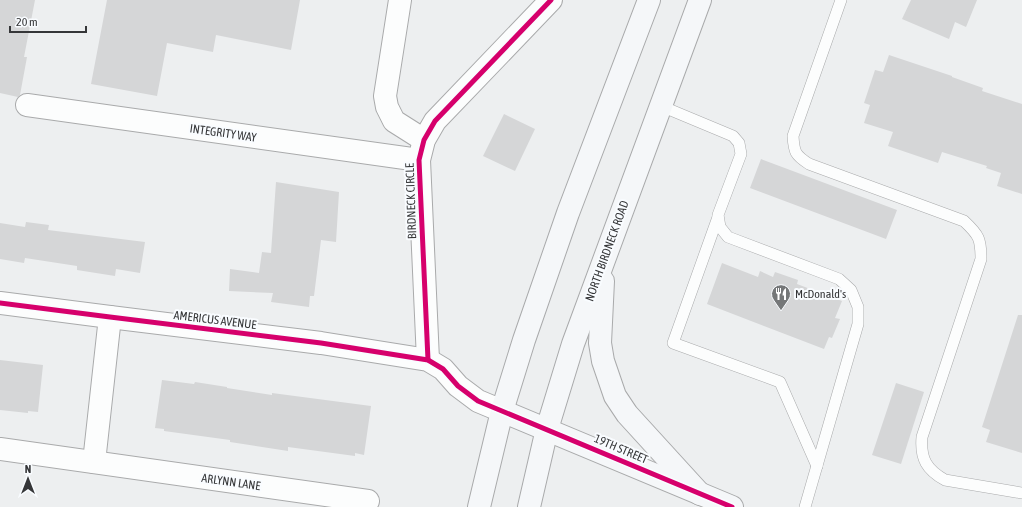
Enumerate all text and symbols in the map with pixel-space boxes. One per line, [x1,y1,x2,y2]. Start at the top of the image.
scale bar [10,8,86,34]
text: 20 m [16,15,38,29]
street label: INTEGRITY WAY [189,121,258,145]
street label: BIRDNECK CIRCLE [403,163,419,239]
street label: NORTH BIRDNECK ROAD [582,199,632,303]
restaurant icon: McDonald's [770,283,792,311]
place label: McDonald's [795,287,846,301]
street label: AMERICUS AVENUE [173,308,257,332]
street label: 19TH STREET [592,431,651,467]
north arrow [8,459,48,499]
text: N [25,463,31,475]
street label: ARLYNN LANE [201,471,261,493]

